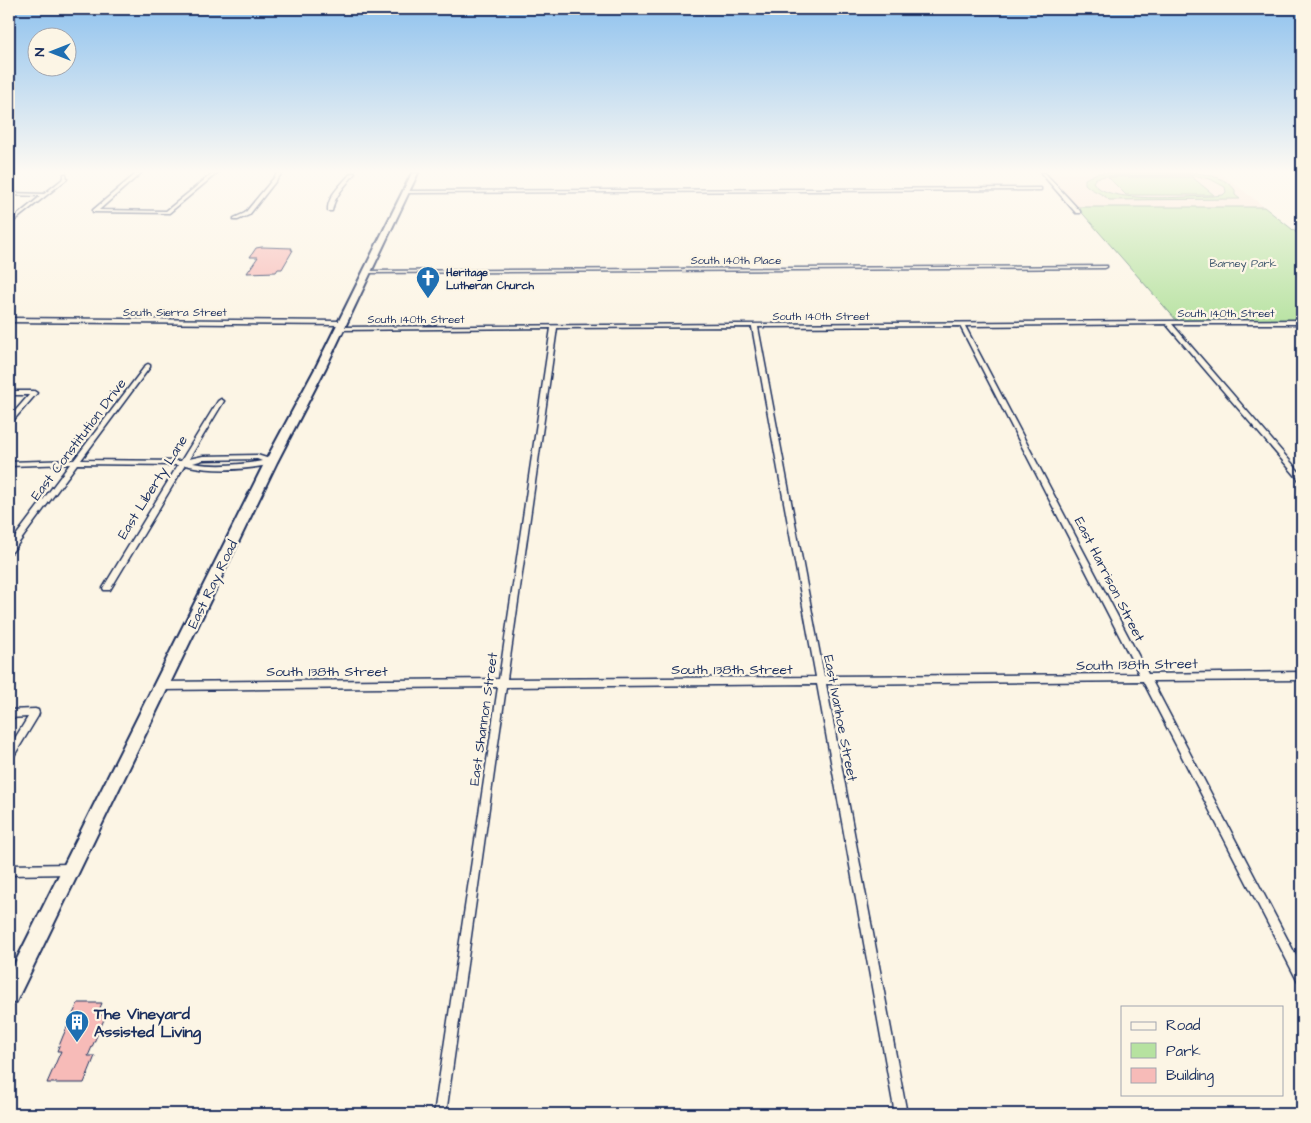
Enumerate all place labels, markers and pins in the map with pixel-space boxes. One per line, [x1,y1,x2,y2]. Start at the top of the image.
church icon: Heritage Lutheran Church [415,265,441,299]
place label: Heritage Lutheran Church [445,265,534,293]
place label: The Vineyard Assisted Living [93,1003,202,1045]
building icon: The Vineyard Assisted Living [64,1009,90,1043]

